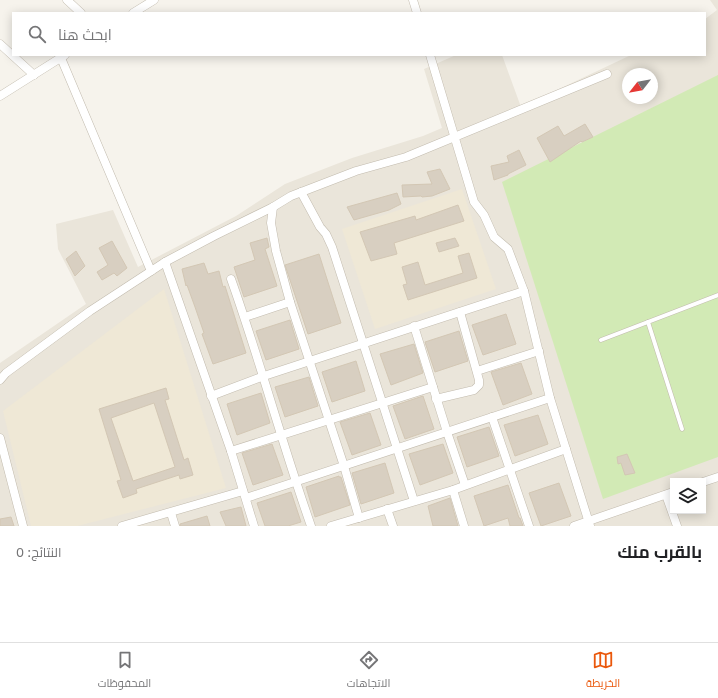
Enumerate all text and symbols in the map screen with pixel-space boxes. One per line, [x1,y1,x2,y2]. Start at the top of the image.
search box [12,12,706,56]
icon: search [26,23,48,45]
text: ابحث هنا [58,25,112,43]
north arrow [622,68,658,104]
map controls [670,478,706,514]
button: layers [670,478,706,514]
text: بالقرب منك [618,541,702,562]
text: النتائج: 0 [16,544,61,560]
tab: المحفوظات [98,649,151,693]
tab: الاتجاهات [347,649,390,693]
tab: الخريطة [586,649,620,693]

